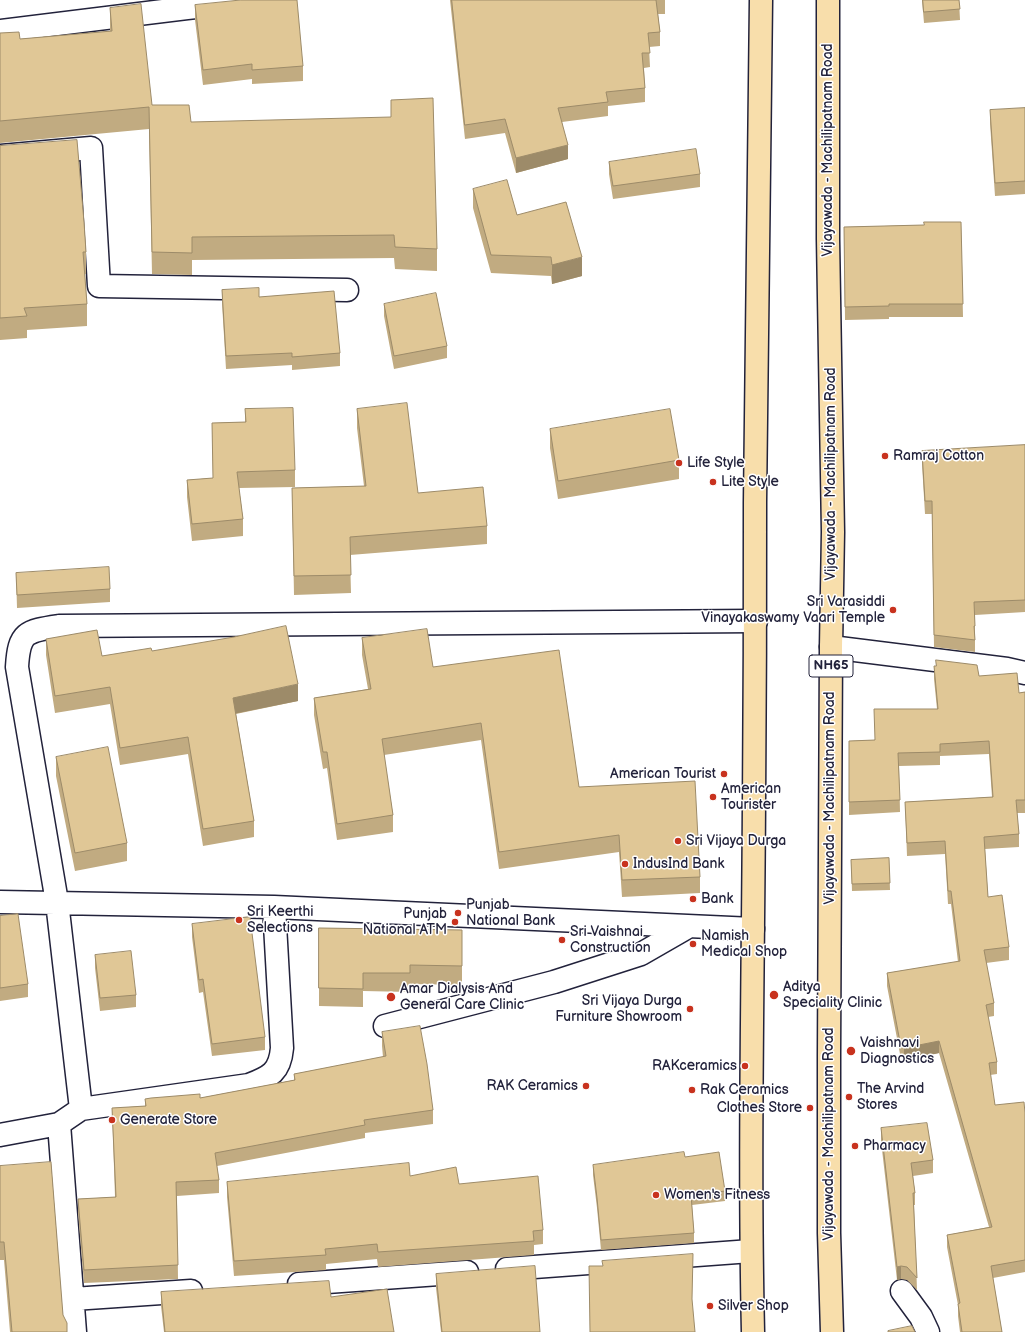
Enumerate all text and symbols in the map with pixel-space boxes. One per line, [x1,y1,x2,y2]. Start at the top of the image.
street label: Vijayawada - Machilipatnam Road [820,43,836,257]
street label: Vijayawada - Machilipatnam Road [823,367,839,581]
place label: Ramraj Cotton [893,448,984,464]
marker: Ramraj Cotton [880,451,890,461]
place label: Life Style [687,455,745,471]
marker: Life Style [674,458,684,468]
place label: Lite Style [721,474,779,490]
marker: Lite Style [708,477,718,487]
place label: Sri Varasiddi Vinayakaswamy Vaari Temple [701,594,885,626]
marker: Sri Varasiddi Vinayakaswamy Vaari Temple [888,605,898,615]
road number: NH65 [809,655,853,677]
street label: Vijayawada - Machilipatnam Road [822,691,838,905]
place label: American Tourist [610,766,716,782]
marker: American Tourist [719,769,729,779]
place label: American Tourister [721,781,781,814]
marker: American Tourister [708,792,718,802]
place label: Sri Vijaya Durga [686,833,786,849]
marker: Sri Vijaya Durga [673,836,683,846]
place label: IndusInd Bank [633,856,724,872]
marker: IndusInd Bank [620,859,630,869]
place label: Bank [701,891,733,907]
marker: Bank [688,894,698,904]
place label: Punjab National Bank [466,897,555,930]
place label: Sri Keerthi Selections [247,904,314,936]
place label: Punjab National ATM [363,906,447,938]
marker: Punjab National Bank [453,908,463,918]
marker: Sri Keerthi Selections [234,915,244,925]
marker: Punjab National ATM [450,917,460,927]
place label: Sri Vaishnai Construction [570,924,651,956]
place label: Namish Medical Shop [701,928,787,960]
marker: Sri Vaishnai Construction [557,935,567,945]
marker: Namish Medical Shop [688,939,698,949]
place label: Aditya Speciality Clinic [783,979,882,1012]
place label: Amar Dialysis And General Care Clinic [400,981,524,1014]
marker: Aditya Speciality Clinic [768,989,780,1001]
marker: Amar Dialysis And General Care Clinic [385,991,397,1003]
place label: Sri Vijaya Durga Furniture Showroom [555,993,682,1026]
marker: Sri Vijaya Durga Furniture Showroom [685,1004,695,1014]
street label: Vijayawada - Machilipatnam Road [821,1027,837,1241]
place label: Vaishnavi Diagnostics [860,1035,934,1068]
marker: Vaishnavi Diagnostics [845,1045,857,1057]
place label: RAKceramics [652,1058,737,1074]
marker: RAKceramics [740,1061,750,1071]
place label: RAK Ceramics [486,1078,578,1094]
marker: RAK Ceramics [581,1081,591,1091]
place label: The Arvind Stores [857,1081,924,1114]
place label: Rak Ceramics [700,1082,789,1098]
marker: Rak Ceramics [687,1085,697,1095]
marker: The Arvind Stores [844,1092,854,1102]
place label: Clothes Store [717,1100,802,1116]
marker: Clothes Store [805,1103,815,1113]
place label: Generate Store [120,1112,217,1128]
marker: Generate Store [107,1115,117,1125]
place label: Pharmacy [863,1138,926,1154]
marker: Pharmacy [850,1141,860,1151]
place label: Women's Fitness [664,1187,770,1203]
marker: Women's Fitness [651,1190,661,1200]
place label: Silver Shop [718,1298,789,1314]
marker: Silver Shop [705,1301,715,1311]

